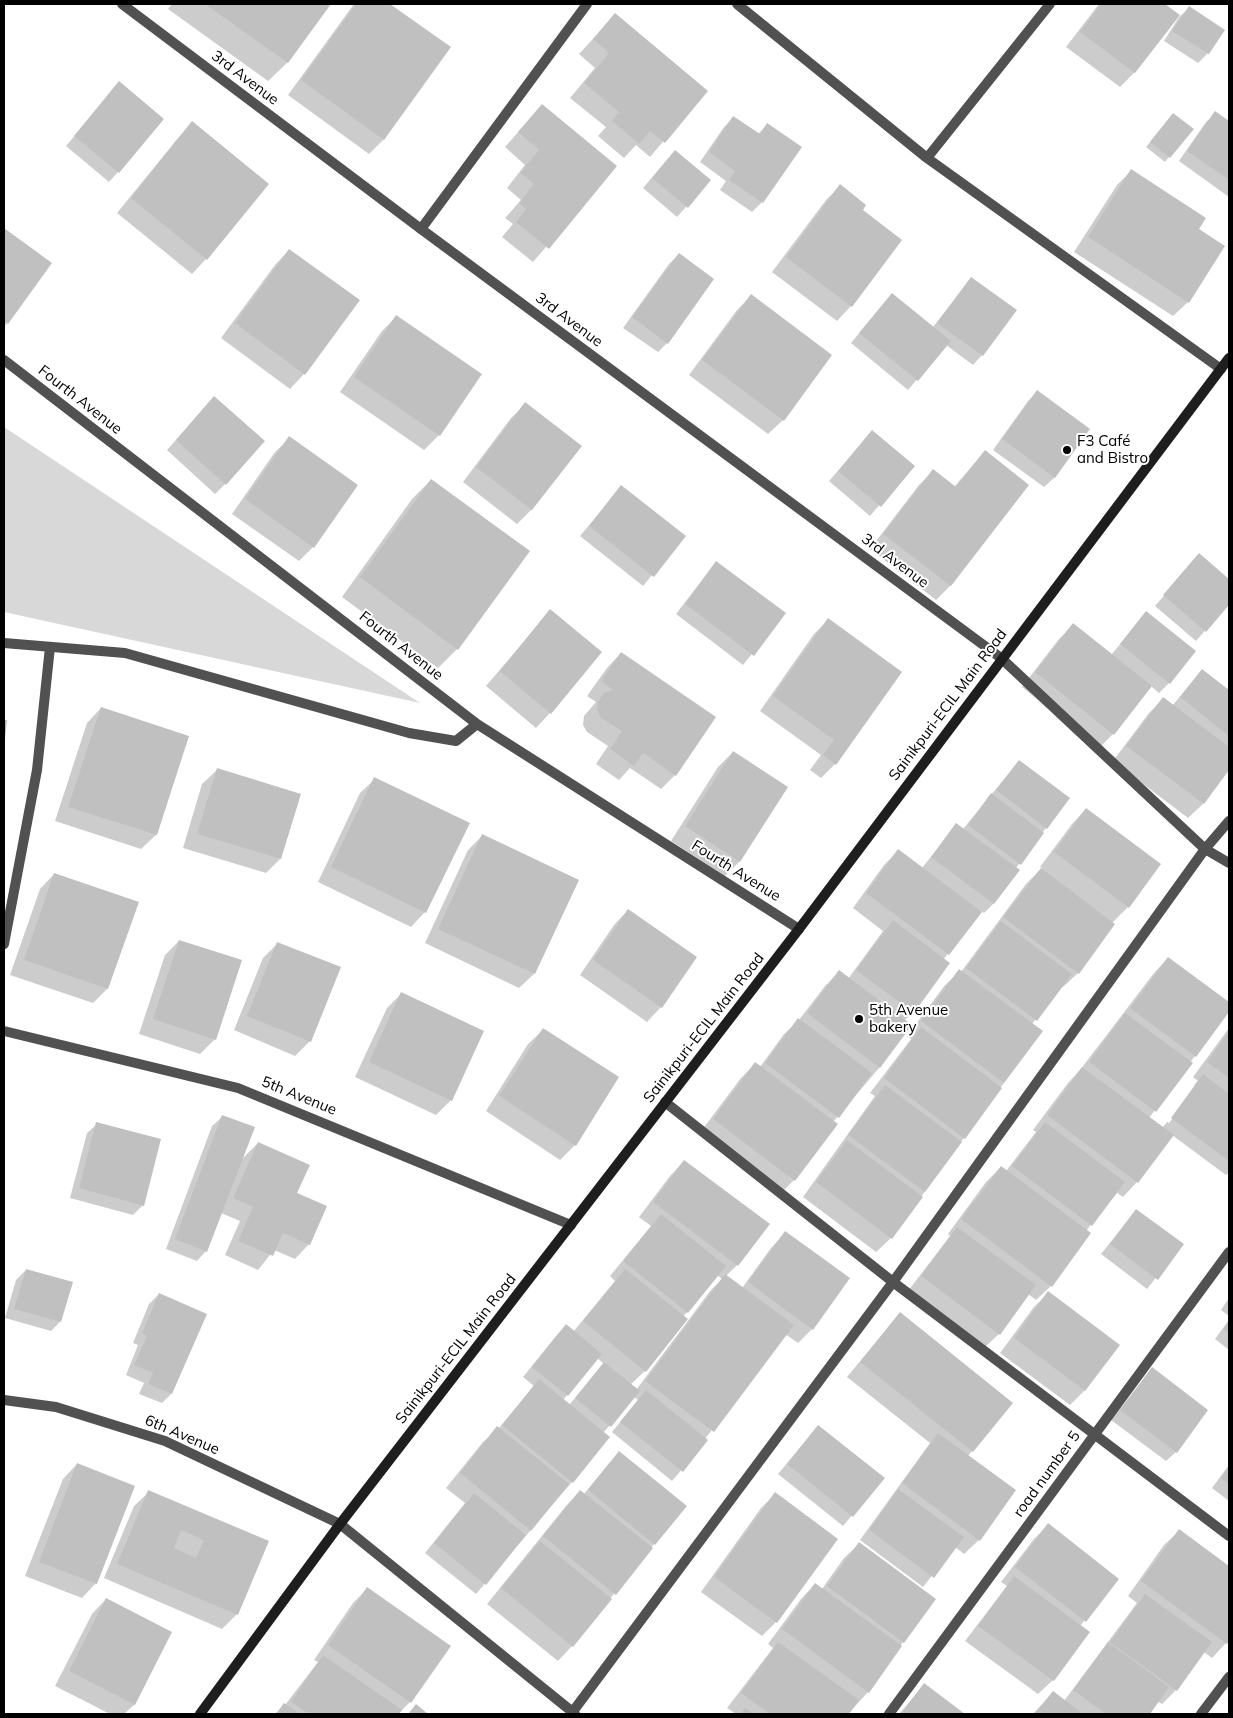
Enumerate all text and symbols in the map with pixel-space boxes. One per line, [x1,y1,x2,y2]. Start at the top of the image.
street label: 3rd Avenue [208,47,282,109]
street label: 3rd Avenue [532,289,606,351]
street label: Fourth Avenue [35,362,125,438]
place label: F3 Café and Bistro [1077,432,1148,467]
marker: F3 Café and Bistro [1061,444,1073,456]
street label: 3rd Avenue [858,530,932,592]
street label: Fourth Avenue [356,608,446,684]
street label: Sainikpuri-ECIL Main Road [885,626,1011,784]
street label: Fourth Avenue [688,836,784,906]
street label: Sainikpuri-ECIL Main Road [640,950,768,1106]
place label: 5th Avenue bakery [869,1001,948,1036]
marker: 5th Avenue bakery [853,1013,865,1025]
street label: 5th Avenue [259,1073,339,1119]
street label: Sainikpuri-ECIL Main Road [392,1271,520,1427]
street label: 6th Avenue [142,1411,222,1459]
street label: road number 5 [1010,1427,1084,1521]

